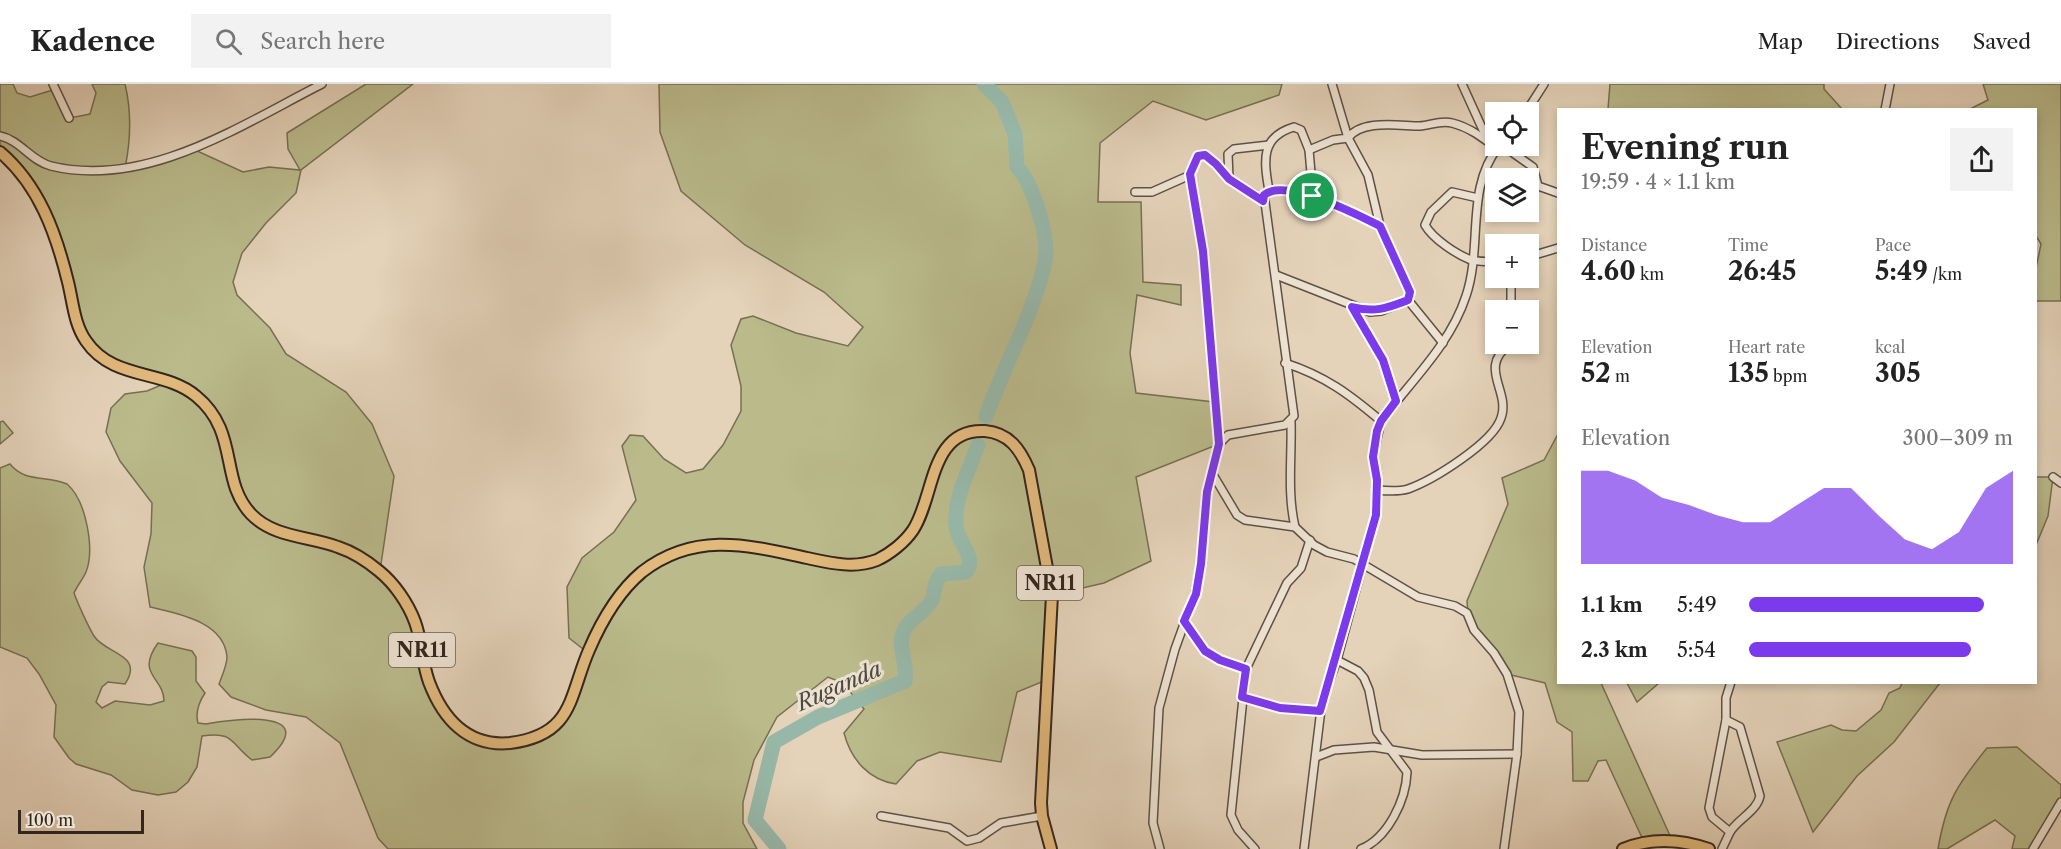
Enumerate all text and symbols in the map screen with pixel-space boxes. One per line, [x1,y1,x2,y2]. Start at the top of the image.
search box [191,14,611,68]
text: Kadence [30,24,155,58]
icon: search [212,25,245,58]
text: Search here [260,28,385,55]
text: Map [1758,29,1803,54]
text: Directions [1836,29,1940,54]
text: Saved [1973,29,2031,54]
map controls [1485,102,1539,354]
button: locate [1485,102,1539,156]
text: Evening run [1581,127,1789,168]
button: share [1950,128,2013,191]
button: layers [1485,168,1539,222]
pin [1286,170,1337,221]
text: 19:59 · 4 × 1.1 km [1581,170,1735,194]
icon: arrive [1295,179,1328,212]
button: + [1485,234,1539,288]
text: Distance [1581,235,1647,255]
text: Time [1728,235,1768,255]
text: Pace [1875,235,1911,255]
text: 4.60 [1581,255,1636,287]
text: 26:45 [1728,255,1796,287]
text: 5:49 [1875,255,1928,287]
text: km [1636,264,1664,284]
text: /km [1928,264,1962,284]
button: − [1485,300,1539,354]
text: Elevation [1581,337,1652,357]
text: Heart rate [1728,337,1805,357]
text: kcal [1875,337,1905,357]
text: 52 [1581,357,1611,389]
text: 135 [1728,357,1769,389]
text: 305 [1875,357,1921,389]
text: m [1611,366,1630,386]
text: bpm [1769,366,1807,386]
text: Elevation [1581,426,1670,450]
text: 300–309 m [1902,426,2013,450]
road number: NR11 [1017,566,1083,600]
text: 1.1 km [1581,593,1643,617]
text: 5:49 [1677,593,1717,617]
road number: NR11 [389,633,455,667]
text: 2.3 km [1581,638,1648,662]
text: 5:54 [1677,638,1716,662]
water label: Ruganda [790,655,886,718]
scale bar [18,807,144,834]
text: 100 m [27,810,73,830]

